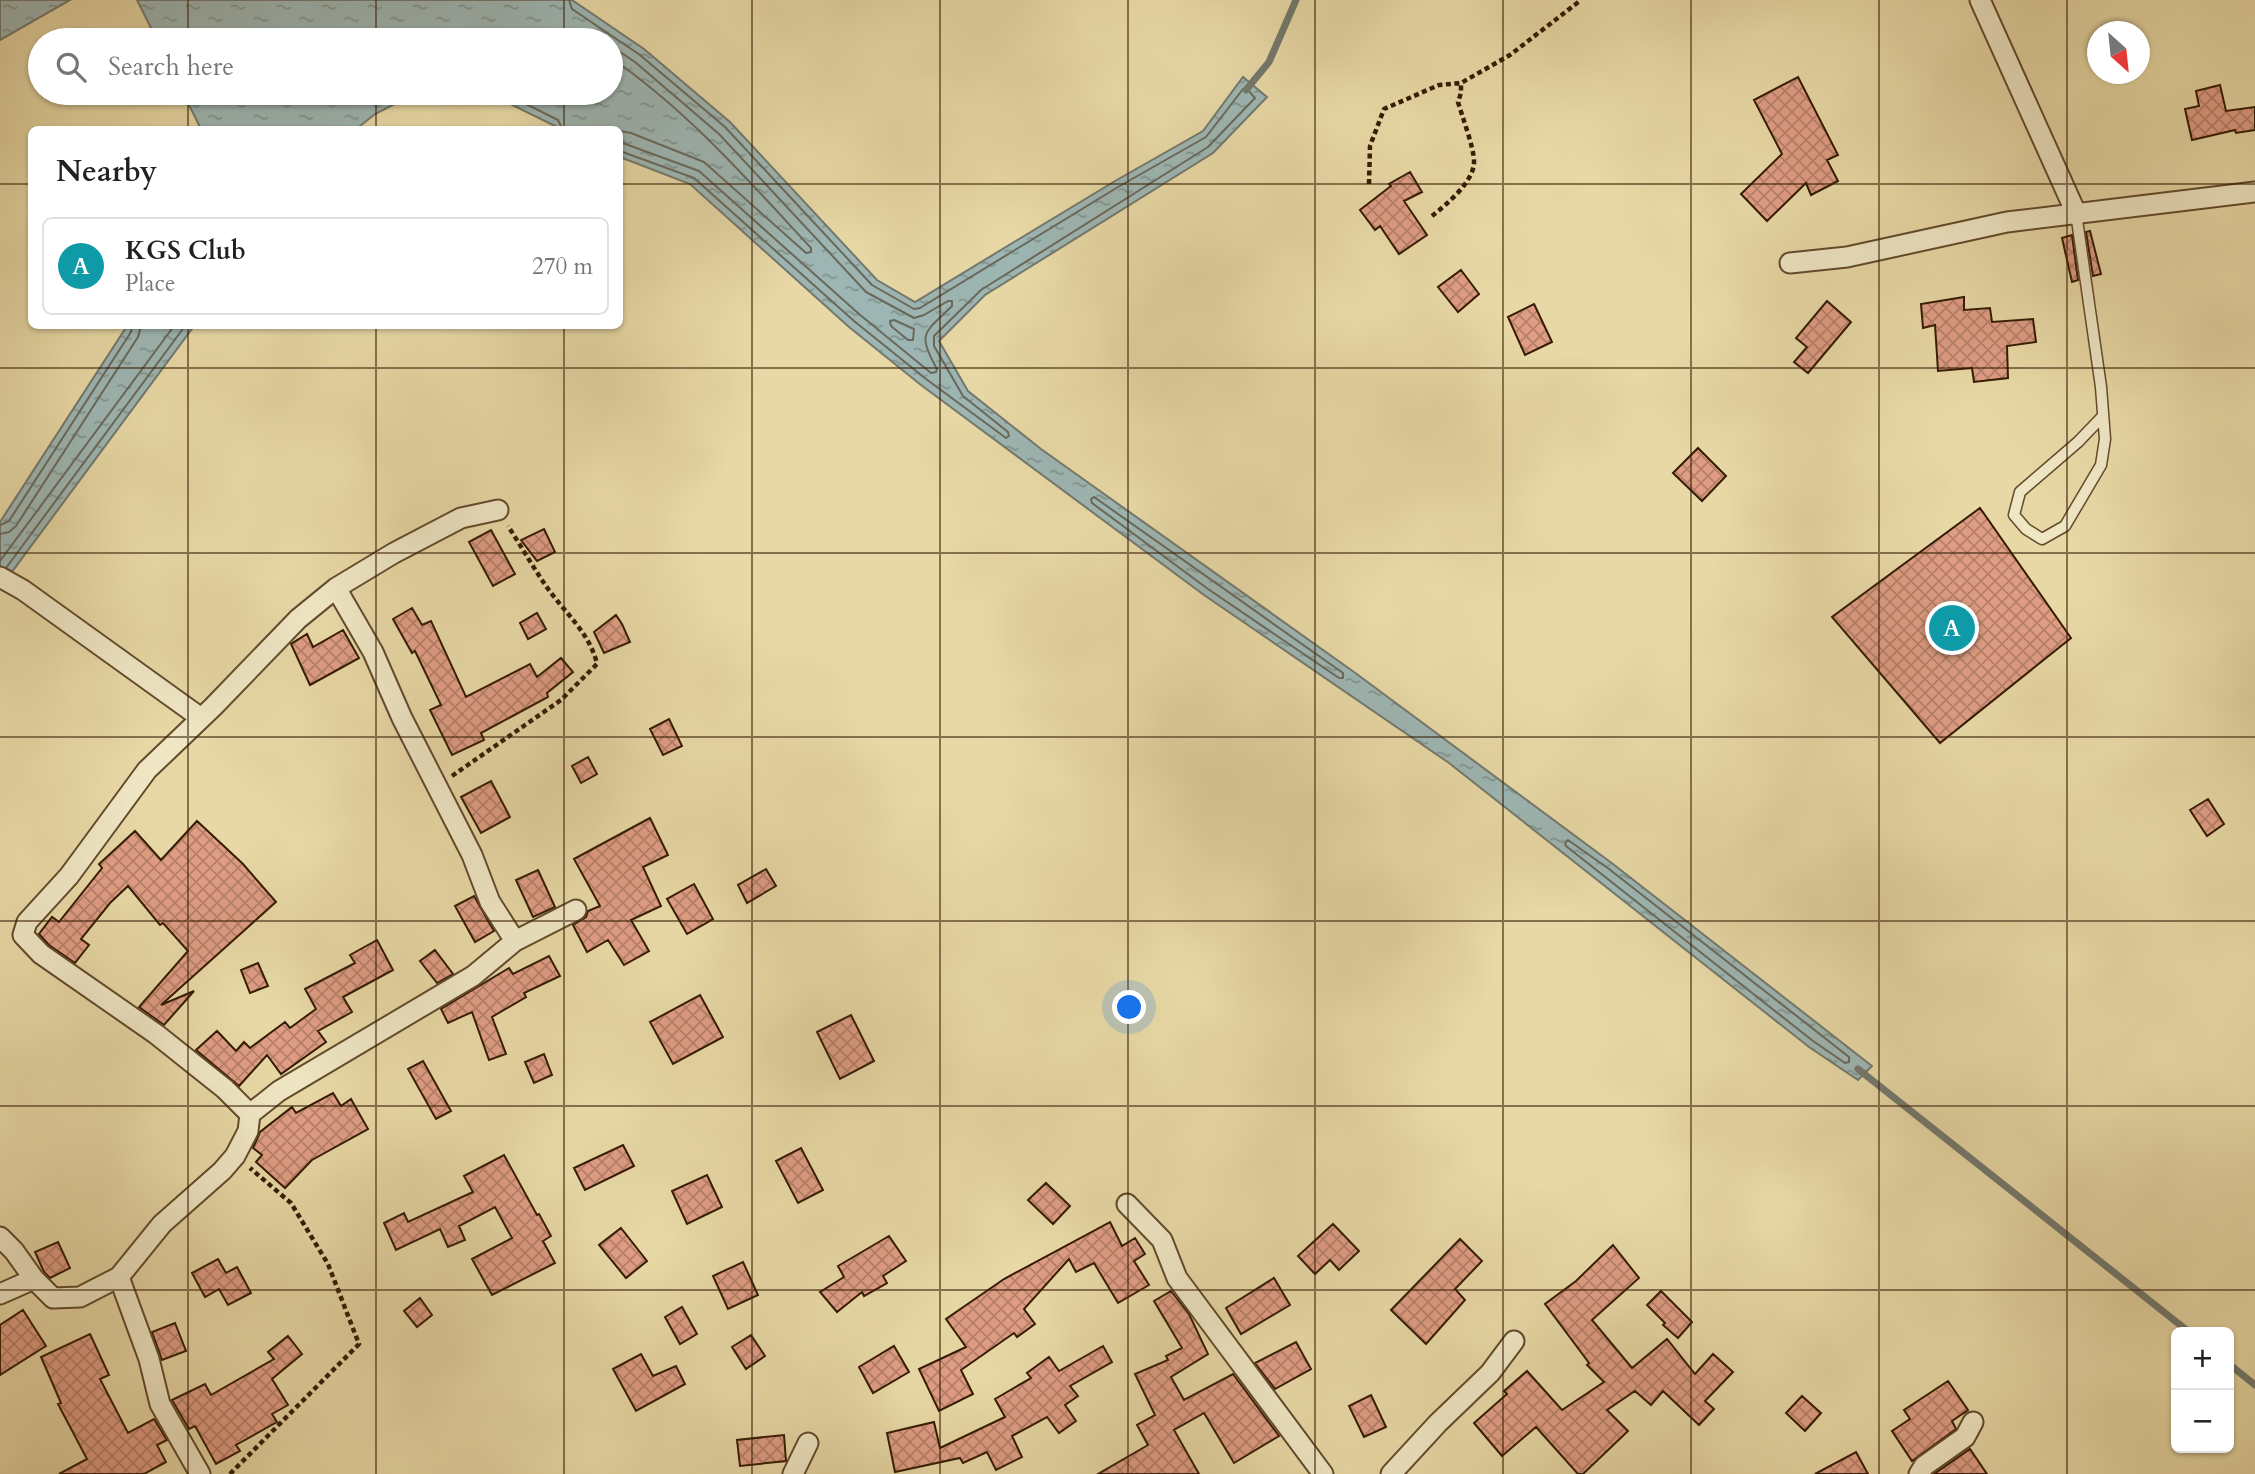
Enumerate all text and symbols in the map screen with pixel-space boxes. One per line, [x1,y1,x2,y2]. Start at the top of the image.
north arrow [2087,21,2150,84]
search box [28,28,623,105]
icon: search [52,48,90,86]
text: Search here [108,49,234,84]
text: Nearby [56,151,157,192]
text: KGS Club [125,233,246,268]
text: A [72,251,90,282]
text: 270 m [532,251,593,282]
text: Place [125,268,175,299]
pin: A [1929,602,1975,654]
your location [1112,990,1146,1024]
map controls [2171,1327,2234,1453]
button: + [2171,1327,2234,1390]
button: − [2171,1390,2234,1453]

